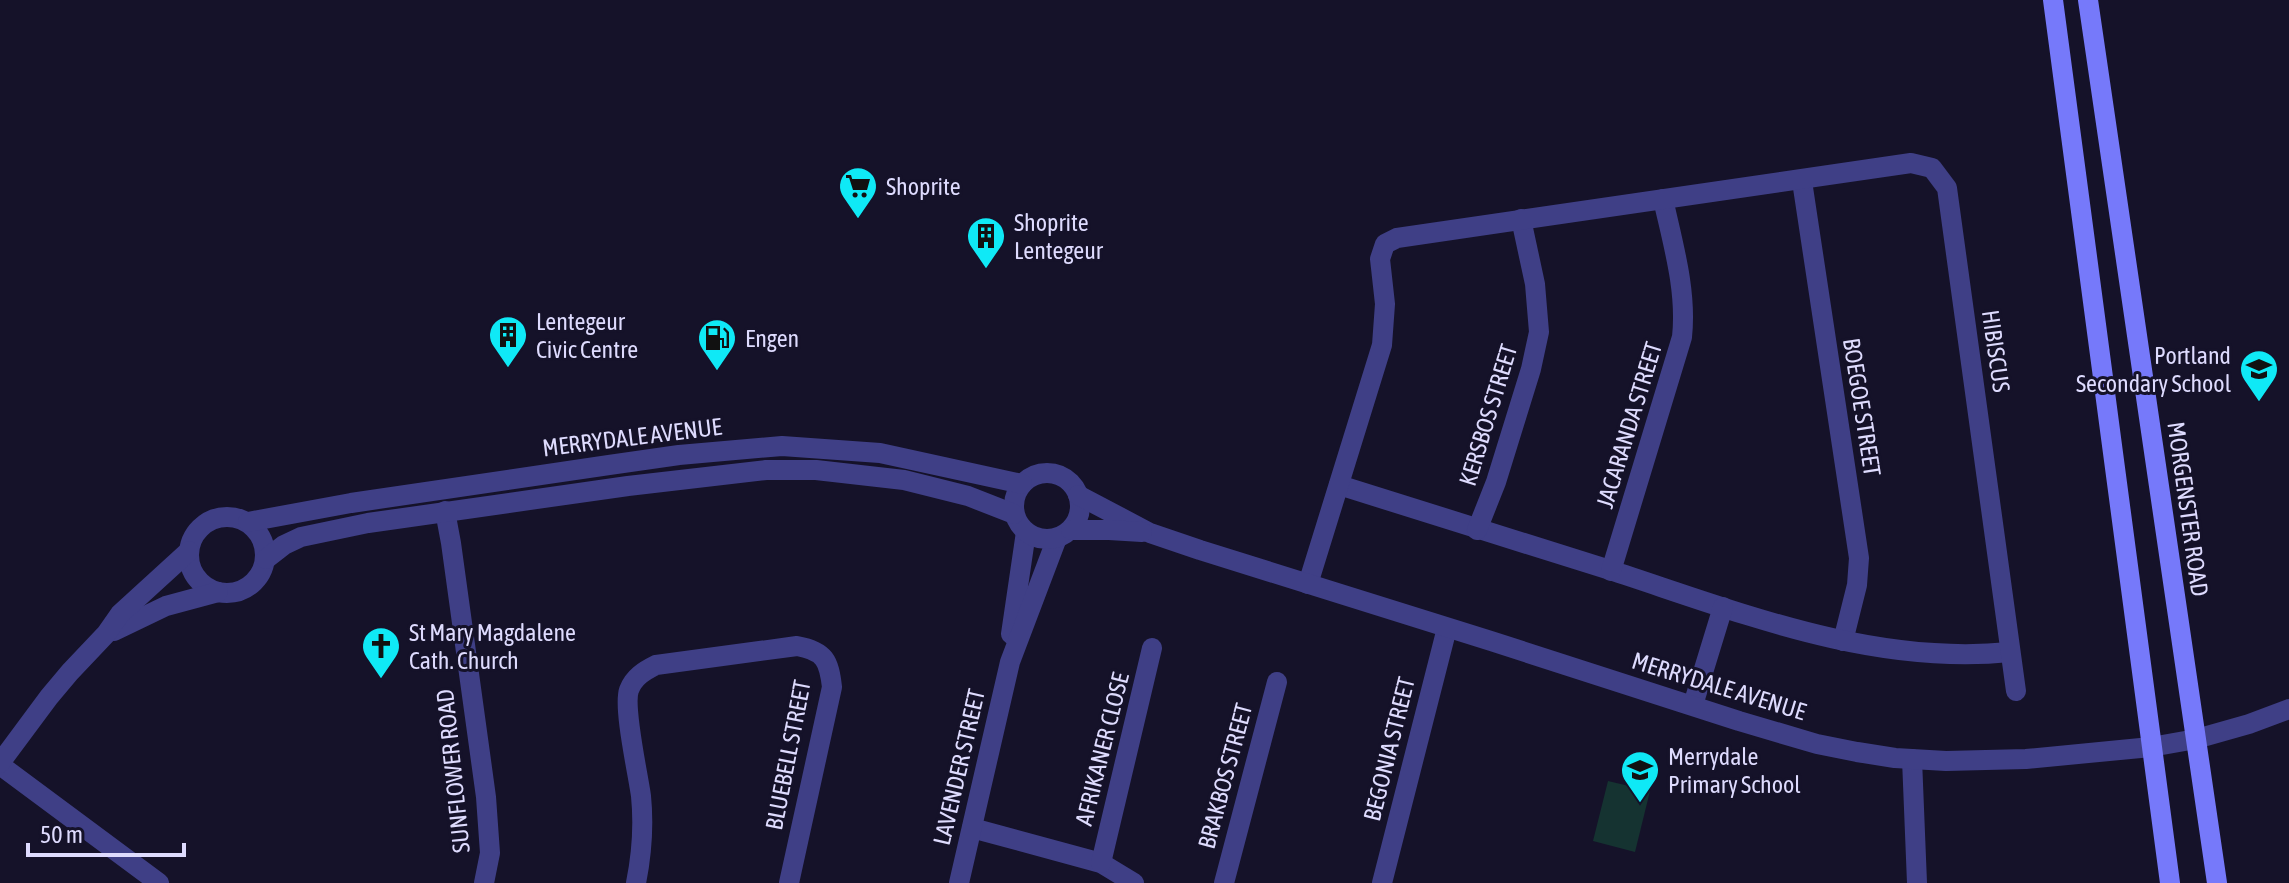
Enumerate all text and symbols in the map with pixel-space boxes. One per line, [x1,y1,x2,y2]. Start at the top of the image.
supermarket icon: Shoprite [837,165,879,220]
place label: Shoprite [886,173,961,200]
place label: Shoprite Lentegeur [1014,209,1104,264]
building icon: Shoprite Lentegeur [965,215,1007,270]
place label: Lentegeur Civic Centre [536,308,638,363]
street label: HIBISCUS [1977,308,2015,394]
building icon: Lentegeur Civic Centre [487,314,529,369]
fuel station icon: Engen [696,317,738,372]
place label: Engen [745,325,799,352]
street label: BOEGOE STREET [1838,336,1886,478]
street label: JACARANDA STREET [1591,338,1667,511]
street label: KERSBOS STREET [1454,341,1522,489]
place label: Portland Secondary School [2076,342,2232,397]
school or university icon: Portland Secondary School [2238,348,2280,403]
street label: MERRYDALE AVENUE [541,413,723,461]
street label: MORGENSTER ROAD [2162,420,2214,598]
place label: St Mary Magdalene Cath. Church [409,619,576,674]
church icon: St Mary Magdalene Cath. Church [360,625,402,680]
street label: MERRYDALE AVENUE [1629,647,1809,725]
street label: AFRIKANER CLOSE [1070,670,1134,828]
street label: BEGONIA STREET [1358,674,1420,824]
street label: BLUEBELL STREET [760,677,816,832]
street label: LAVENDER STREET [928,686,990,848]
street label: SUNFLOWER ROAD [431,688,475,854]
street label: BRAKBOS STREET [1193,700,1257,852]
place label: Merrydale Primary School [1668,743,1801,798]
school or university icon: Merrydale Primary School [1619,749,1661,804]
scale bar [28,807,184,857]
text: 50 m [40,821,83,848]

